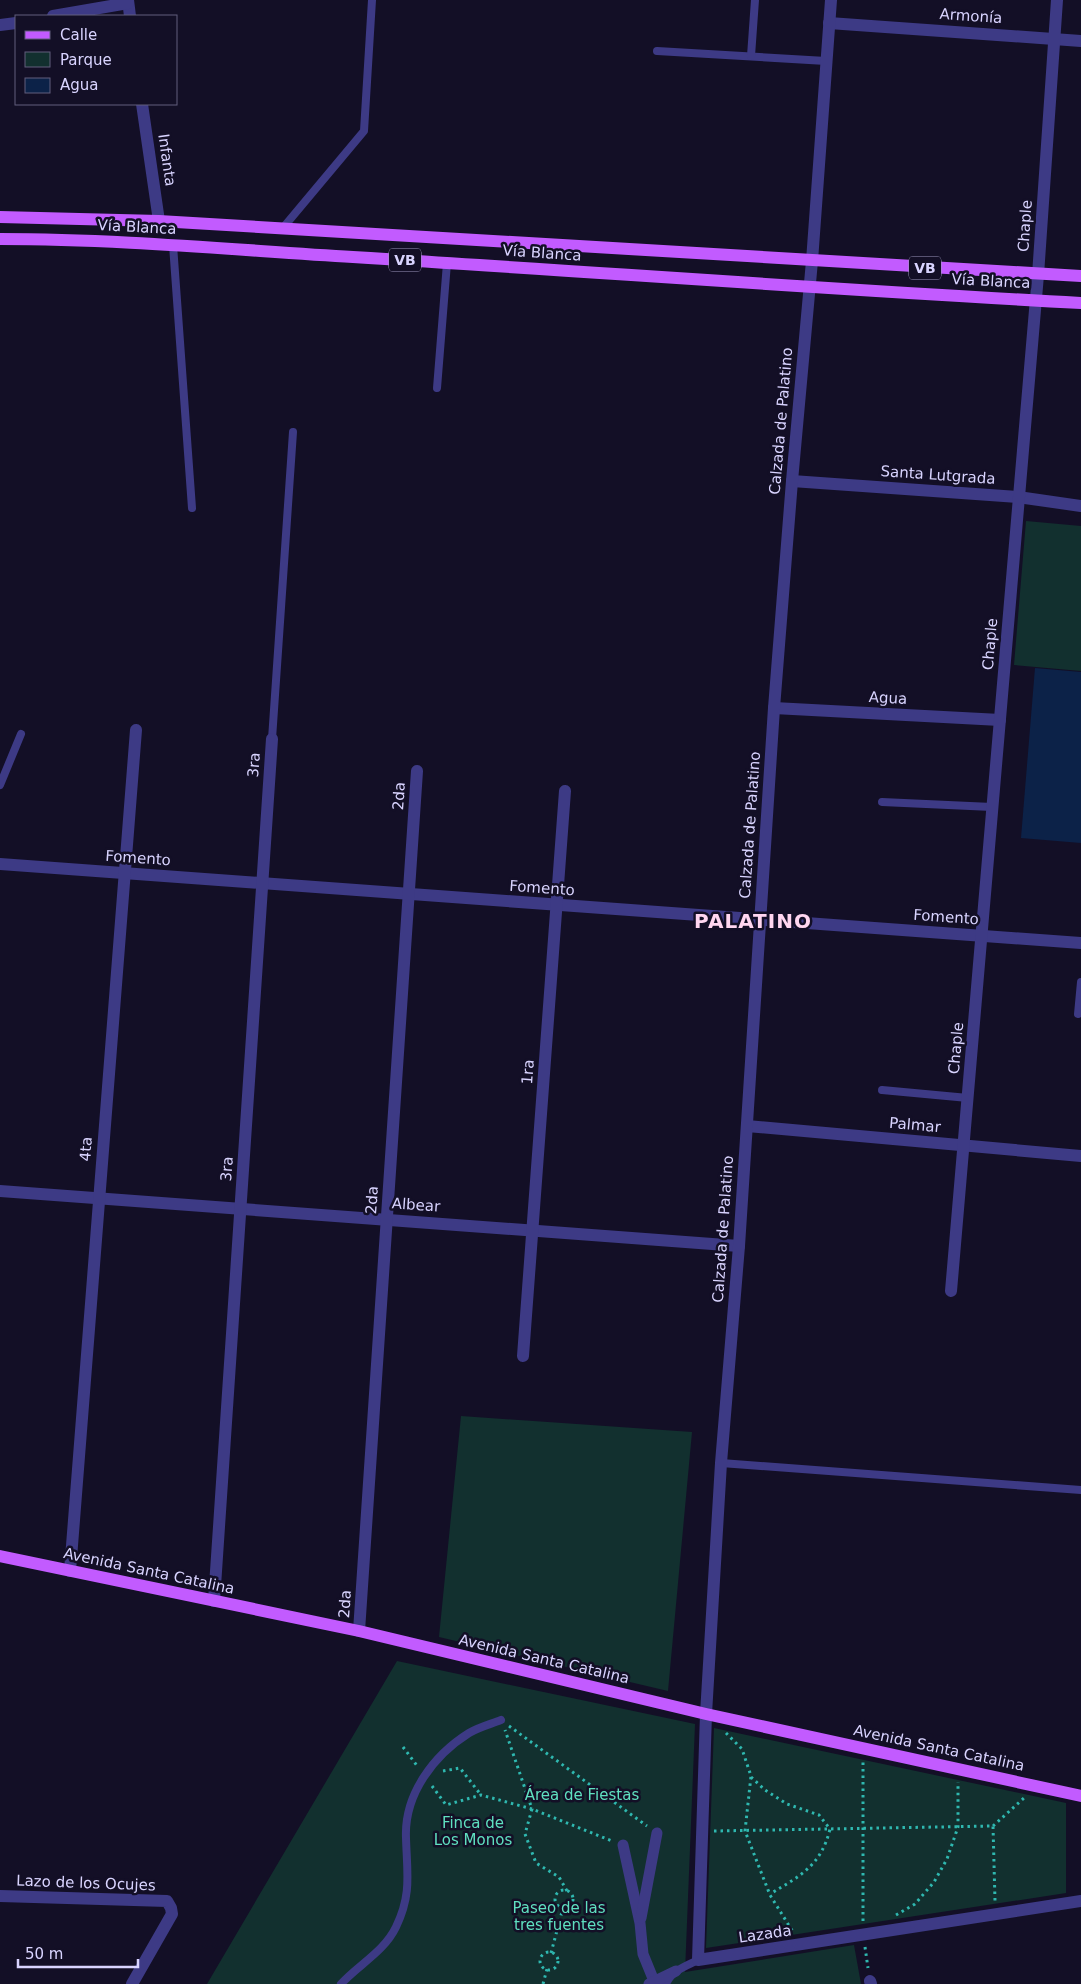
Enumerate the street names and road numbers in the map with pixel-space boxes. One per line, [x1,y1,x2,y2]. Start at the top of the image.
street label: Armonía [939,5,1003,27]
street label: Infanta [154,133,180,187]
street label: Chaple [1014,199,1036,253]
street label: Vía Blanca [97,216,177,238]
street label: Vía Blanca [502,241,582,265]
road number: VB [389,248,421,272]
road number: VB [909,256,941,280]
street label: Vía Blanca [951,270,1031,292]
street label: Calzada de Palatino [766,347,796,495]
street label: Santa Lutgrada [880,462,996,488]
street label: Chaple [979,617,1001,671]
street label: Agua [868,688,908,708]
street label: Calzada de Palatino [736,751,764,899]
street label: 3ra [244,752,264,778]
street label: 2da [389,781,409,811]
street label: Fomento [105,847,171,869]
street label: Fomento [509,877,575,899]
street label: Fomento [913,906,979,928]
street label: Chaple [945,1021,967,1075]
street label: 1ra [518,1059,538,1085]
street label: Palmar [888,1114,942,1136]
street label: 4ta [76,1136,96,1162]
street label: Calzada de Palatino [709,1155,737,1303]
street label: 3ra [217,1156,237,1182]
street label: 2da [362,1185,382,1215]
street label: Albear [391,1194,442,1216]
street label: Avenida Santa Catalina [62,1544,236,1598]
street label: 2da [335,1589,355,1619]
street label: Avenida Santa Catalina [457,1631,631,1687]
street label: Avenida Santa Catalina [852,1721,1026,1775]
street label: Lazo de los Ocujes [16,1872,156,1894]
street label: Lazada [737,1921,793,1947]

